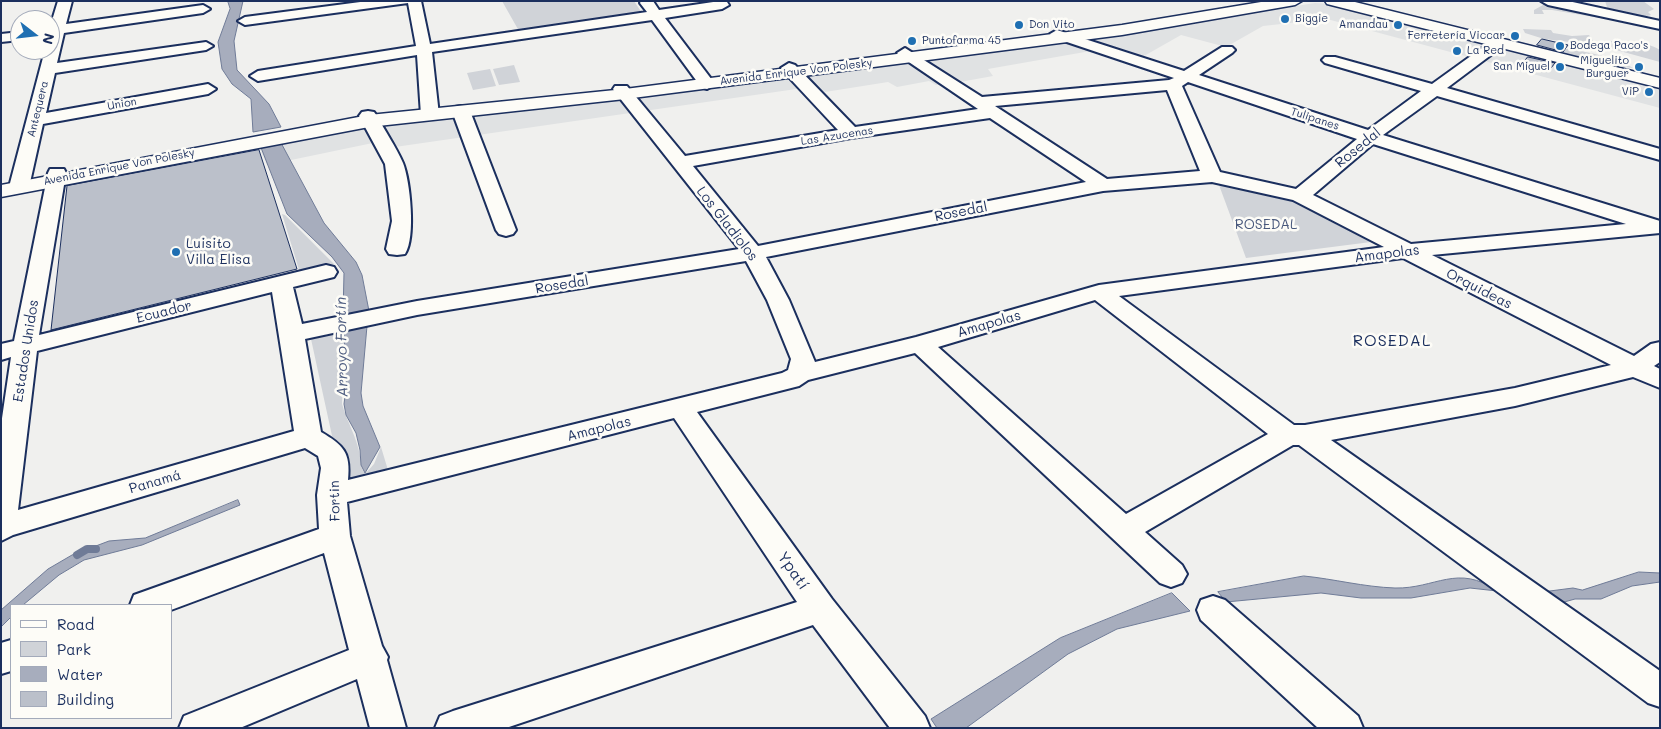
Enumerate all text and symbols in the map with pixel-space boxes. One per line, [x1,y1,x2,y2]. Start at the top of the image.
north arrow [10,10,60,60]
place label: Biggie [1295,12,1328,26]
marker: Biggie [1279,13,1291,25]
place label: Don Vito [1029,18,1074,32]
place label: Amandau [1339,18,1388,32]
marker: Don Vito [1013,19,1025,31]
marker: Amandau [1392,19,1404,31]
place label: Ferretería Viccar [1407,29,1505,43]
marker: Ferretería Viccar [1509,30,1521,42]
text: N [38,31,60,47]
place label: Puntofarma 45 [922,34,1001,48]
marker: Puntofarma 45 [906,35,918,47]
place label: Bodega Paco's [1570,39,1648,53]
marker: Bodega Paco's [1554,40,1566,52]
place label: La Red [1467,44,1504,58]
marker: La Red [1451,45,1463,57]
place label: Miguelito Burguer [1580,54,1629,80]
street label: Avenida Enrique Von Polesky [719,56,873,88]
place label: San Miguel [1493,60,1550,74]
marker: San Miguel [1554,61,1566,73]
marker: Miguelito Burguer [1633,61,1645,73]
street label: Antequera [25,79,51,139]
place label: ViP [1622,85,1639,99]
marker: ViP [1643,86,1655,98]
street label: Union [106,95,138,113]
street label: Tulipanes [1289,105,1341,133]
street label: Las Azucenas [800,124,874,148]
street label: Rosedal [1332,125,1384,171]
street label: Avenida Enrique Von Polesky [42,146,196,188]
street label: Los Gladiolos [693,184,761,264]
street label: Rosedal [933,199,989,225]
park label: ROSEDAL [1235,217,1297,233]
place label: Luisito Villa Elisa [186,236,251,268]
street label: Amapolas [1353,242,1421,266]
marker: Luisito Villa Elisa [170,246,182,258]
street label: Orquideas [1443,265,1515,313]
street label: Rosedal [534,272,590,298]
street label: Ecuador [134,297,194,327]
water label: Arroyo Fortín [332,297,352,397]
street label: Estados Unidos [10,299,42,403]
street label: Amapolas [955,307,1023,341]
district label: ROSEDAL [1352,331,1432,351]
street label: Amapolas [565,413,633,445]
street label: Panamá [127,467,183,497]
street label: Fortin [326,480,344,522]
street label: Ypatí [773,548,813,594]
legend [10,604,172,719]
text: Road [57,614,94,634]
text: Park [57,639,91,659]
text: Water [57,664,103,684]
text: Building [57,689,114,709]

